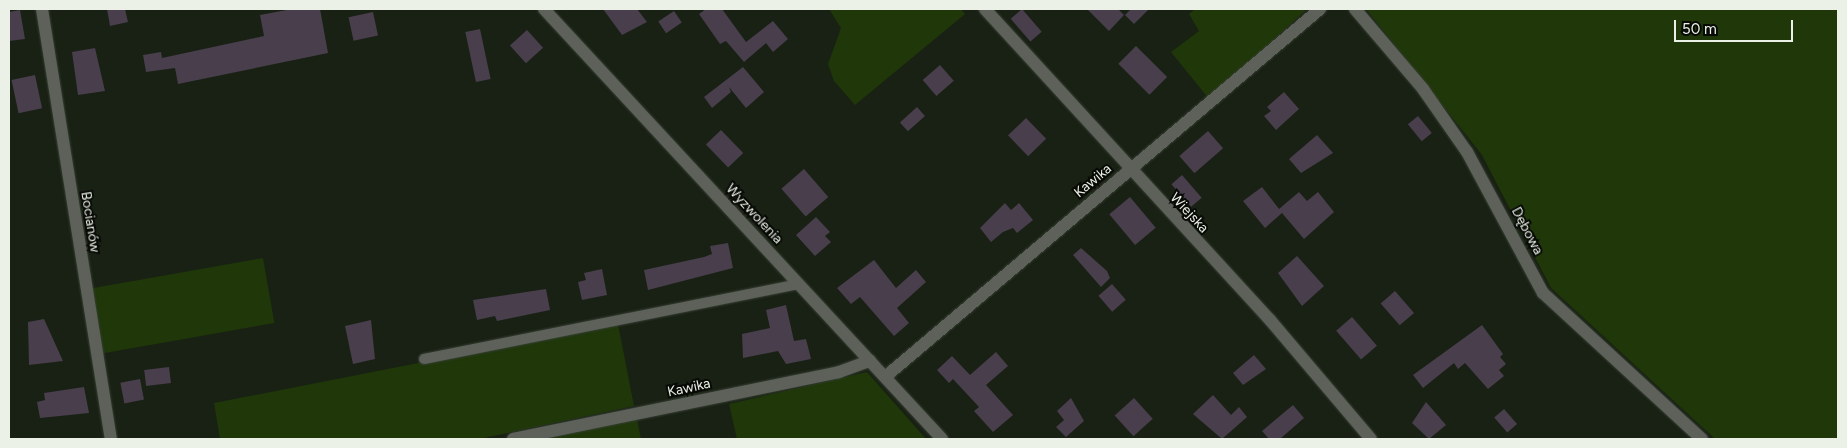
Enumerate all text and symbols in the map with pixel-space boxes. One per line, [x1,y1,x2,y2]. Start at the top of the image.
scale bar [1677,10,1796,42]
text: 50 m [1682,20,1717,38]
street label: Kawika [1071,161,1115,201]
street label: Wyzwolenia [722,181,786,247]
street label: Bocianów [77,190,103,254]
street label: Wiejska [1166,190,1212,236]
street label: Dębowa [1508,204,1546,258]
street label: Kawika [666,375,712,401]

